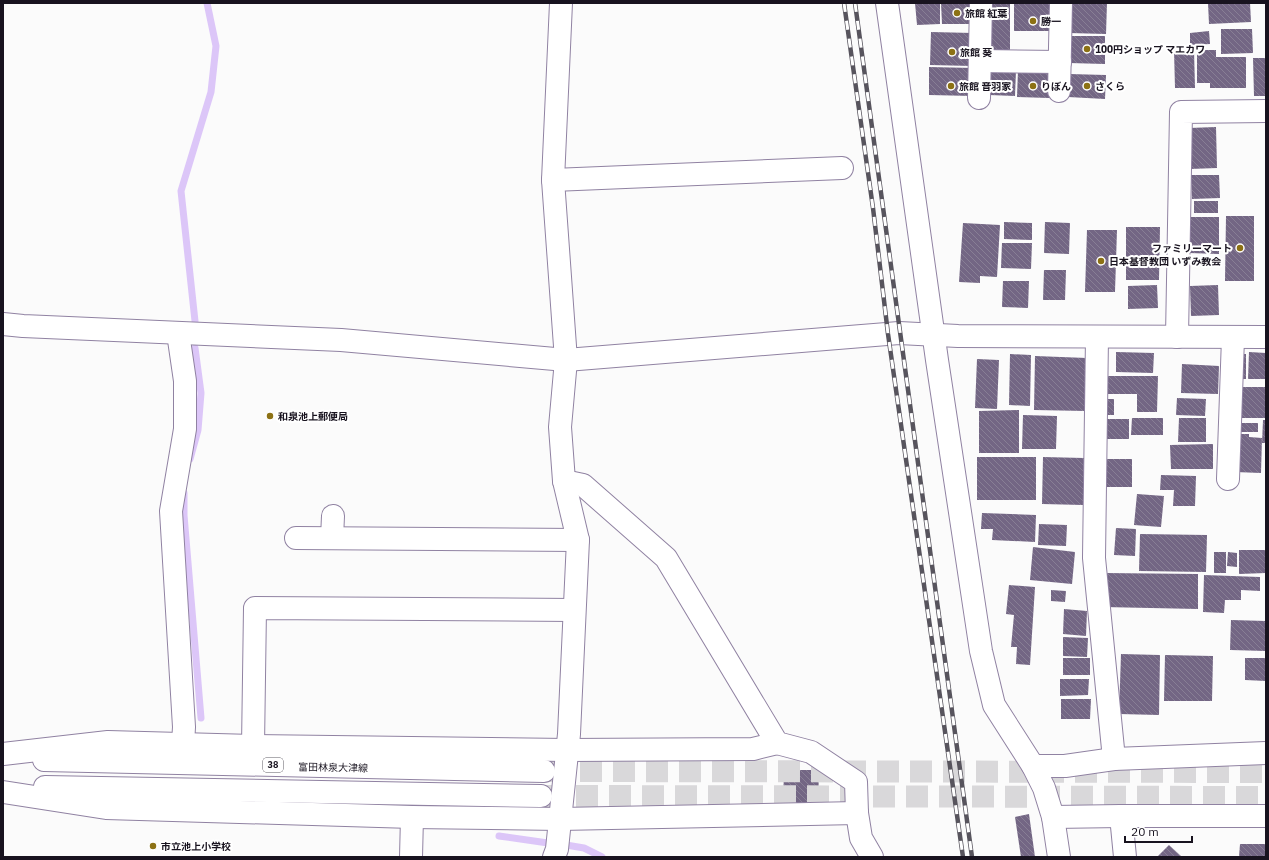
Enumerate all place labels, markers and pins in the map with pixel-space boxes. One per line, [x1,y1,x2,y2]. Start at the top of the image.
place label: 旅館 紅葉 [965,7,1007,20]
marker: 旅館 紅葉 [952,8,962,18]
place label: 勝一 [1041,15,1061,28]
marker: 勝一 [1028,16,1038,26]
place label: 100円ショップ マエカワ [1095,43,1205,56]
marker: 100円ショップ マエカワ [1082,44,1092,54]
place label: 旅館 葵 [960,46,992,59]
marker: 旅館 葵 [947,47,957,57]
place label: 旅館 音羽家 [959,80,1011,93]
place label: りぼん [1041,80,1071,93]
place label: さくら [1095,80,1125,93]
marker: 旅館 音羽家 [946,81,956,91]
marker: りぼん [1028,81,1038,91]
marker: さくら [1082,81,1092,91]
place label: ファミリーマート [1152,242,1232,255]
marker: ファミリーマート [1235,243,1245,253]
place label: 日本基督教団 いずみ教会 [1109,255,1221,268]
marker: 日本基督教団 いずみ教会 [1096,256,1106,266]
place label: 和泉池上郵便局 [278,410,348,423]
marker: 和泉池上郵便局 [265,411,275,421]
place label: 市立池上小学校 [161,840,231,853]
marker: 市立池上小学校 [148,841,158,851]

